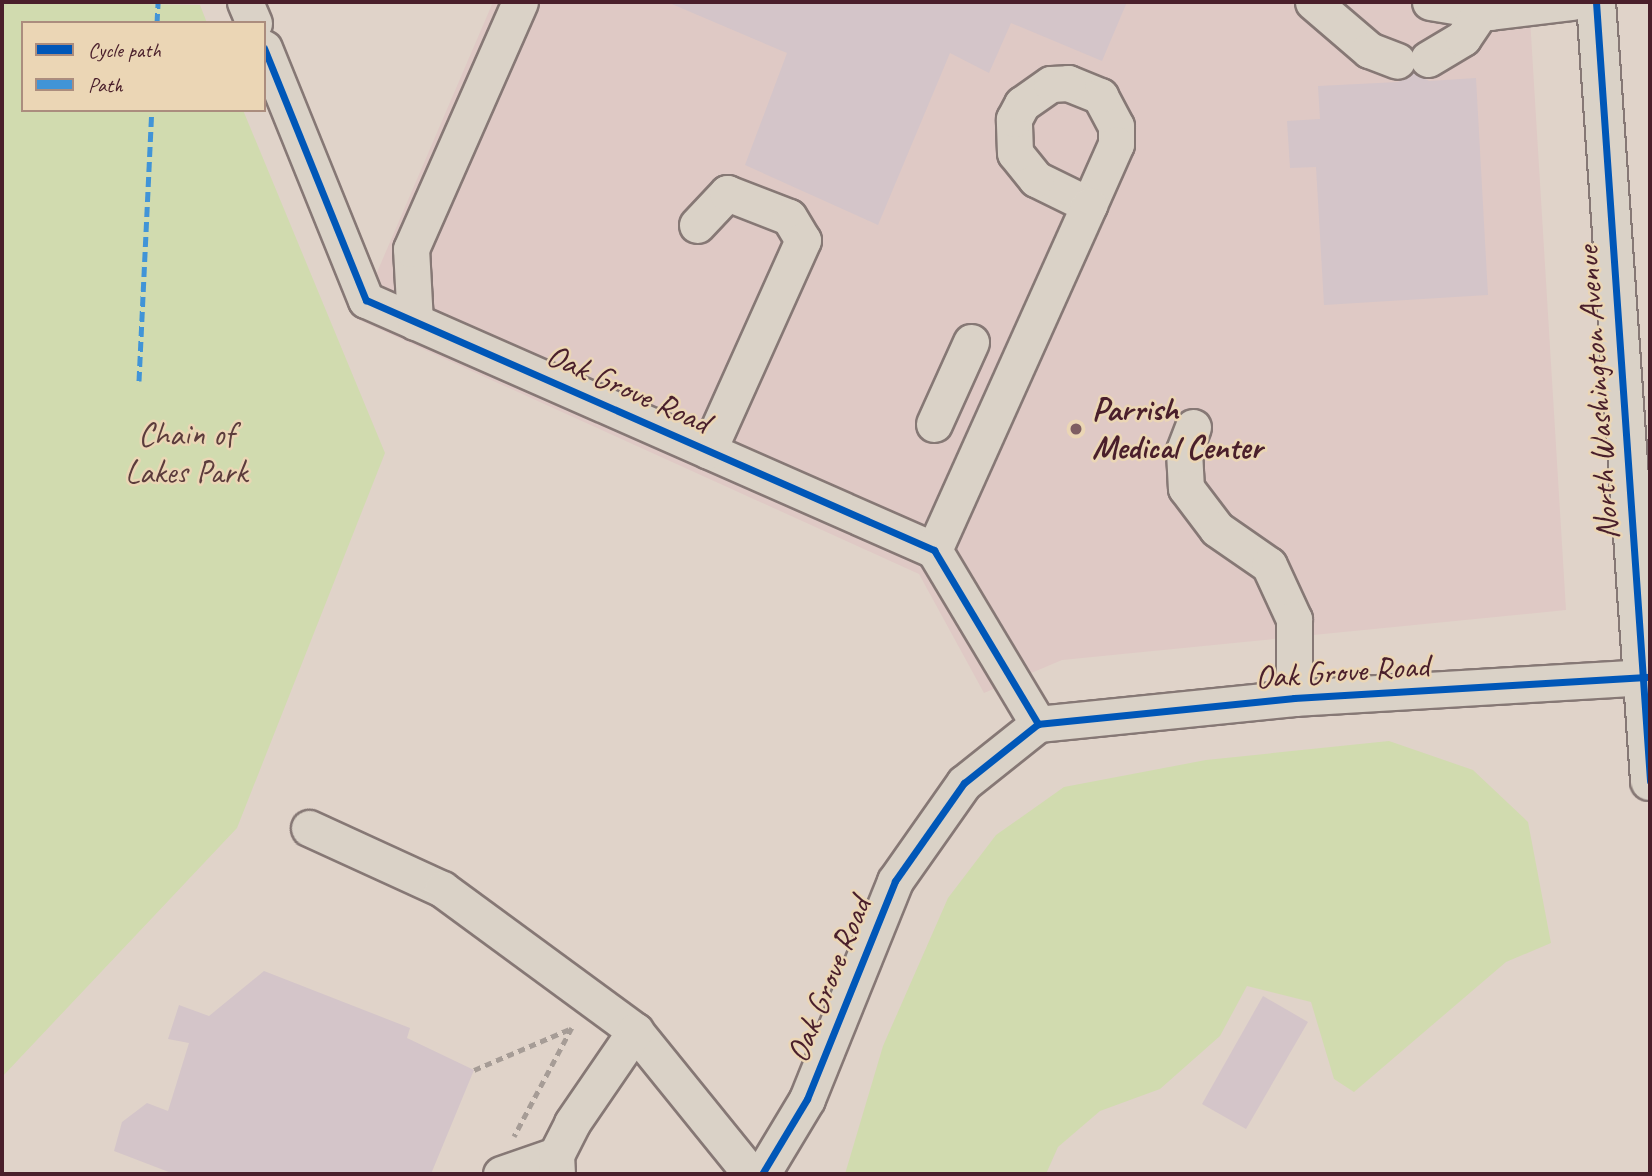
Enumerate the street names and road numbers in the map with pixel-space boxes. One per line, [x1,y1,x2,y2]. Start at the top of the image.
street label: North Washington Avenue [1568,244,1628,542]
street label: Oak Grove Road [540,335,716,443]
street label: Oak Grove Road [1253,646,1431,698]
street label: Oak Grove Road [778,891,880,1069]

